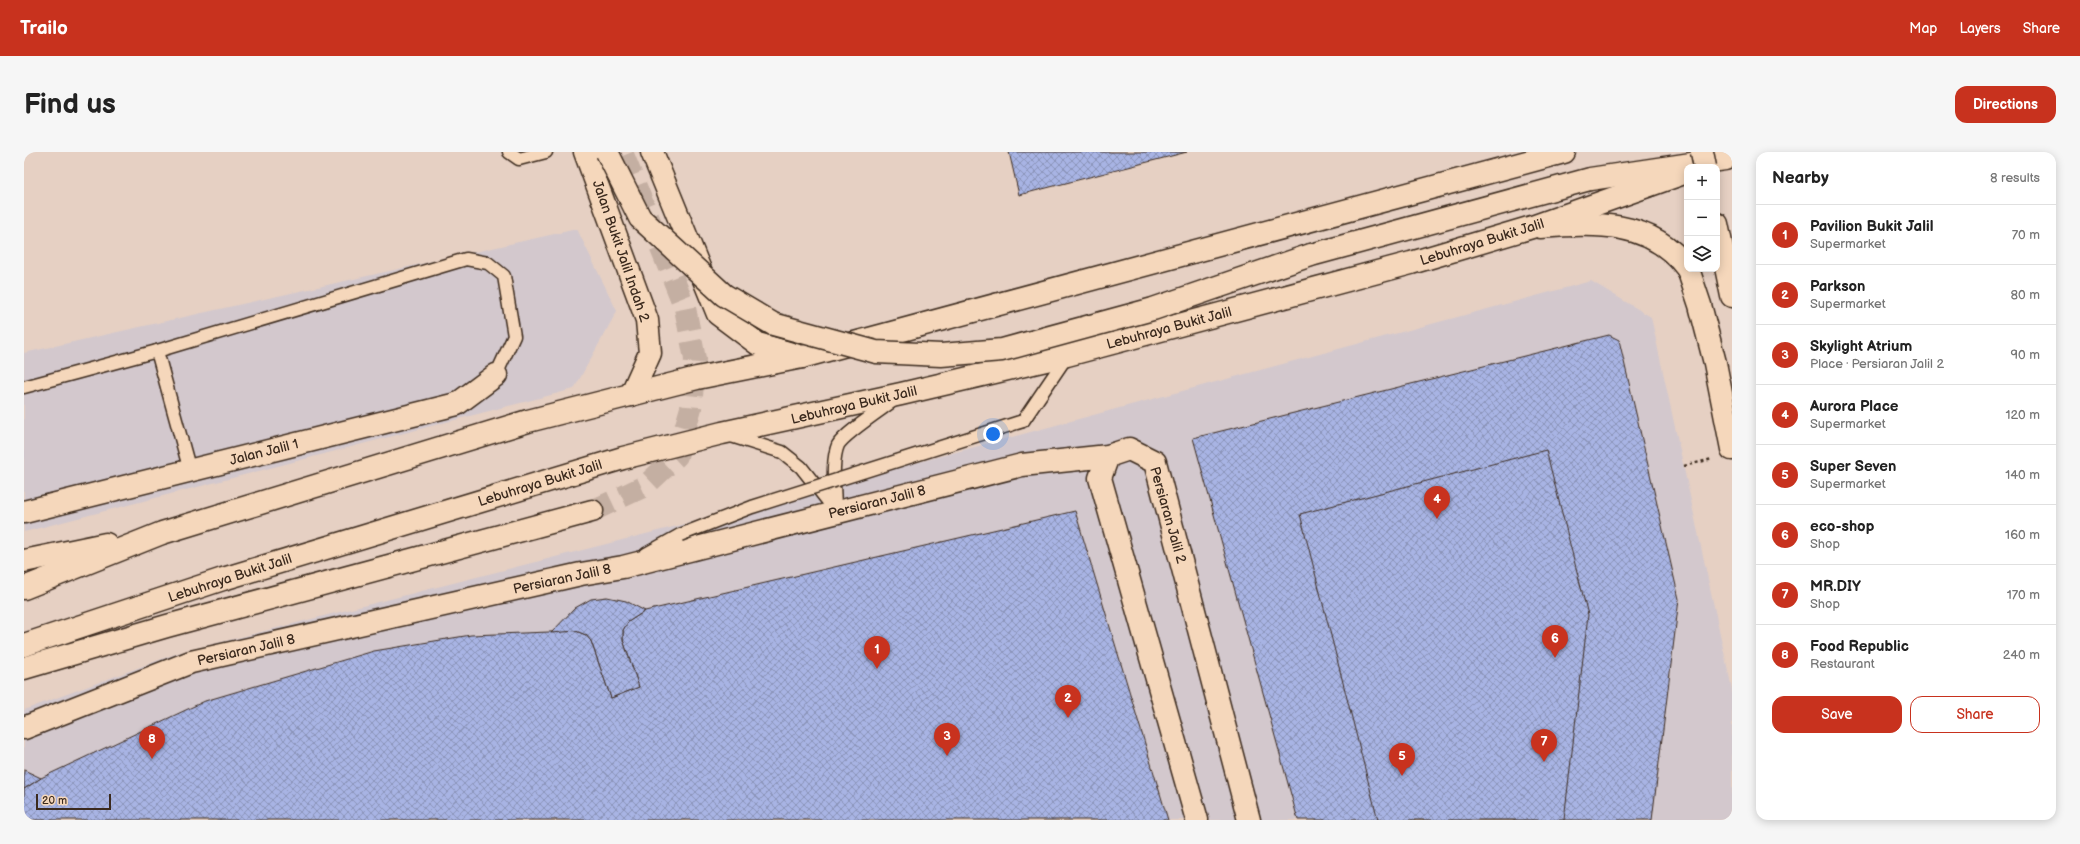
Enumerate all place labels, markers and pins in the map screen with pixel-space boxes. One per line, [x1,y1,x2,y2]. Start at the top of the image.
pin: 4 [1424,486,1450,519]
pin: 6 [1542,625,1568,658]
pin: 1 [864,636,890,669]
pin: 2 [1055,685,1081,718]
pin: 3 [934,723,960,756]
pin: 8 [139,726,165,759]
pin: 7 [1531,729,1557,762]
pin: 5 [1389,743,1415,776]

